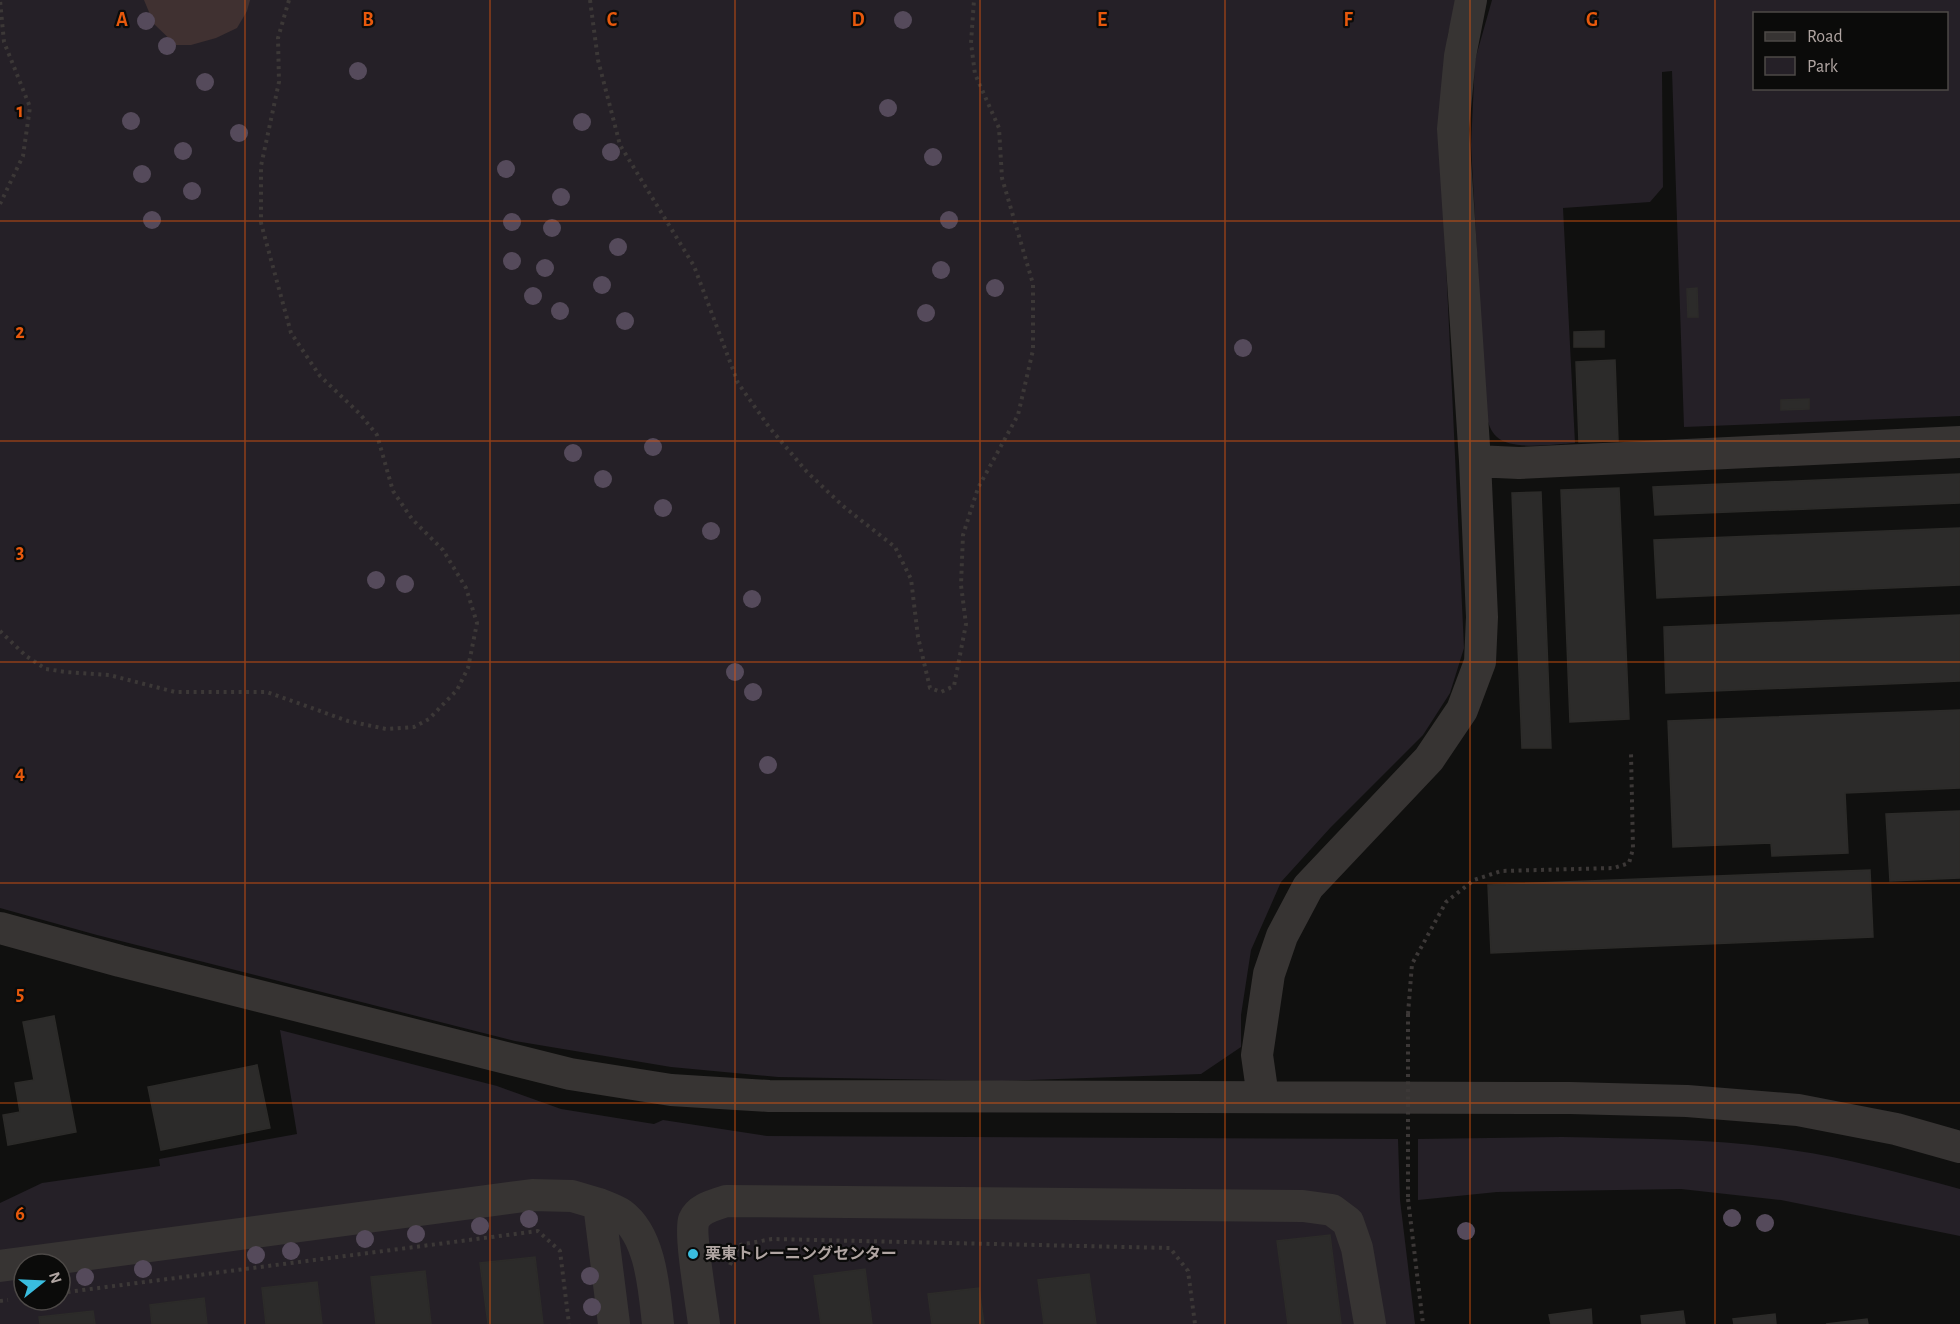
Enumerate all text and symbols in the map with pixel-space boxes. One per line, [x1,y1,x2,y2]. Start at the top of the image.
text: A [116,10,128,30]
text: B [362,10,374,30]
text: C [607,10,618,30]
text: D [851,10,865,30]
text: E [1097,10,1107,30]
text: F [1343,10,1353,30]
text: G [1586,10,1598,30]
legend [1753,12,1948,90]
text: Road [1807,28,1843,46]
text: Park [1807,58,1839,76]
text: 1 [16,101,24,121]
text: 2 [15,322,25,342]
text: 3 [16,542,24,562]
text: 4 [15,763,25,783]
text: 5 [16,984,24,1004]
text: 6 [15,1204,25,1224]
place label: 栗東トレーニングセンター [705,1244,897,1262]
marker: 栗東トレーニングセンター [686,1247,700,1261]
north arrow [12,1252,72,1312]
text: N [46,1270,65,1285]

